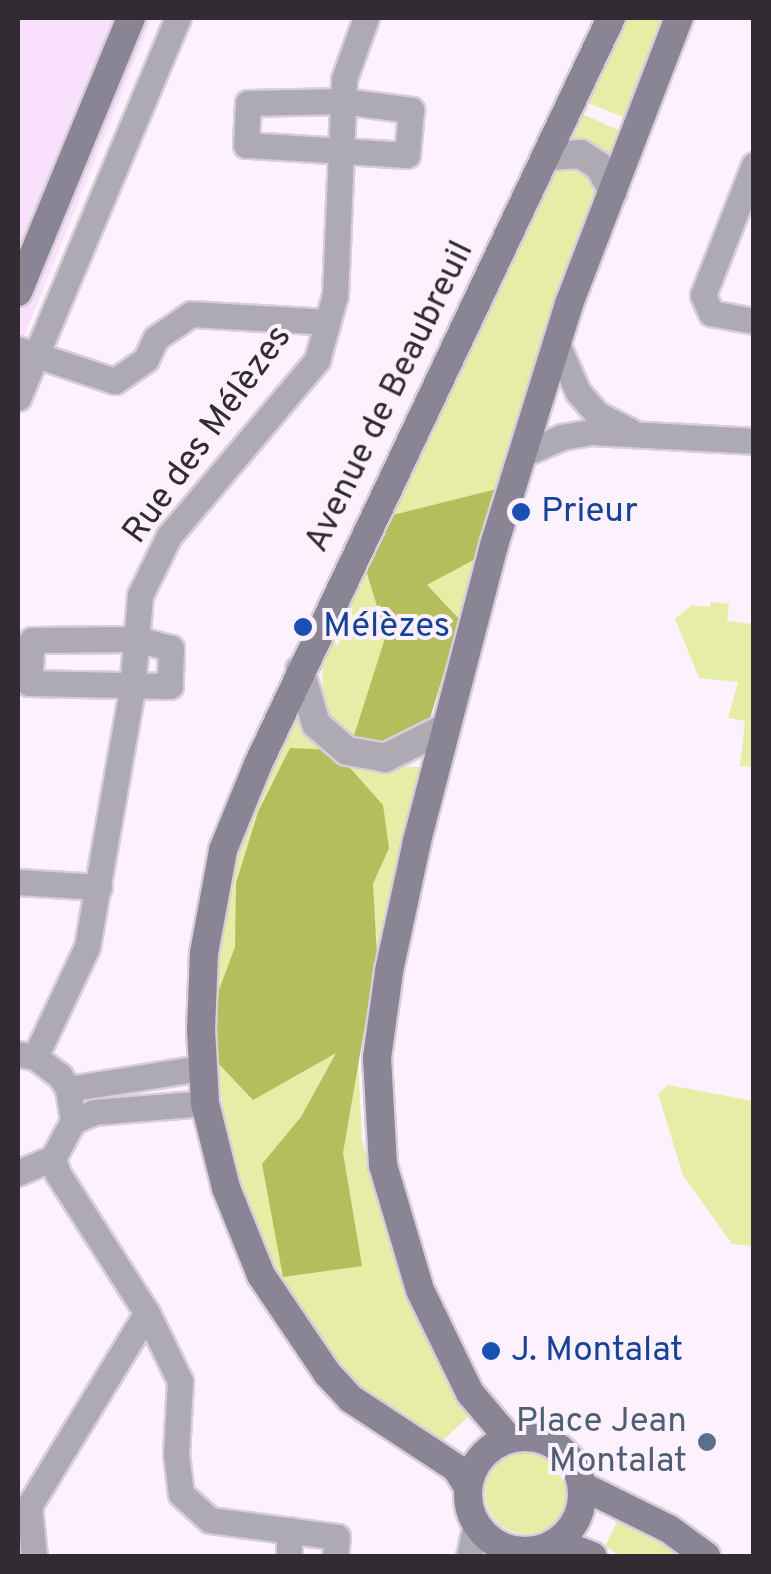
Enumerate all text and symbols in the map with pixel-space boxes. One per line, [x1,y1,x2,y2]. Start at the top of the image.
street label: Avenue de Beaubreuil [296,235,484,559]
street label: Rue des Mélèzes [115,318,301,552]
place label: Prieur [541,491,638,533]
marker: Prieur [510,501,532,523]
place label: Mélèzes [323,606,450,648]
marker: Mélèzes [292,616,314,638]
place label: J. Montalat [511,1330,683,1372]
marker: J. Montalat [480,1340,502,1362]
place label: Place Jean Montalat [516,1401,687,1483]
marker: Place Jean Montalat [696,1431,718,1453]

